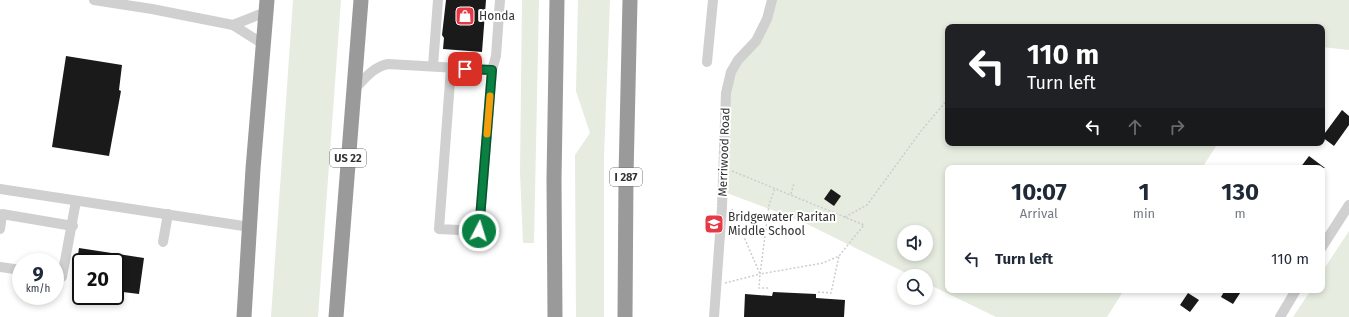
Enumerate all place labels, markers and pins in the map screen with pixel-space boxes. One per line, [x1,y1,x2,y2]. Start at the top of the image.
shop icon: Honda [454,5,476,27]
place label: Honda [479,9,515,23]
pin [448,52,482,86]
place label: Bridgewater Raritan Middle School [728,210,836,238]
school or university icon: Bridgewater Raritan Middle School [703,213,725,235]

